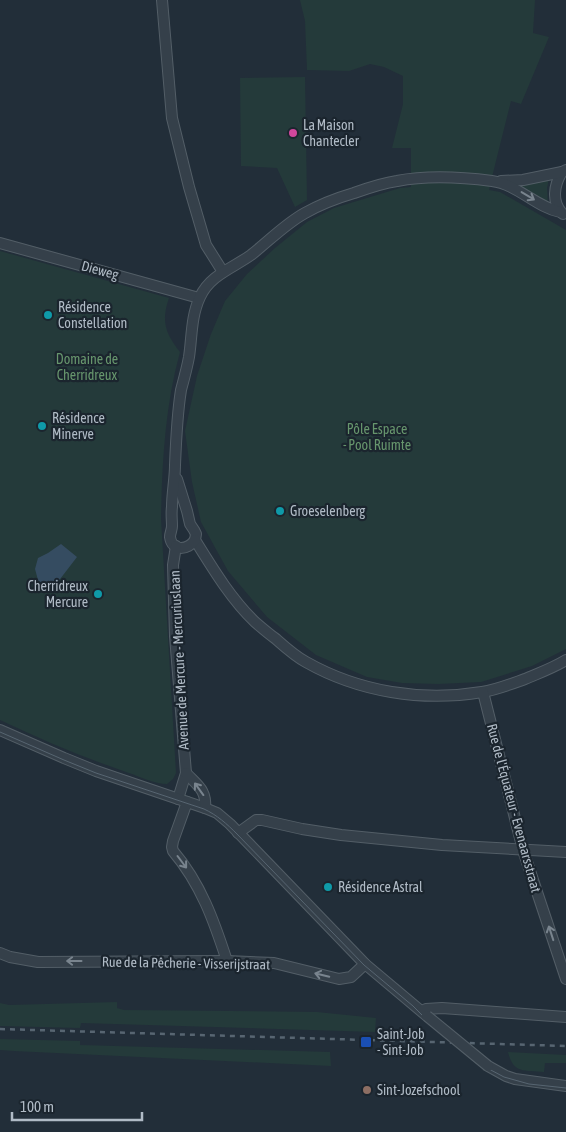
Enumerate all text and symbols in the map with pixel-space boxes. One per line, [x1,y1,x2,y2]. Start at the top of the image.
place label: La Maison Chantecler [303,117,360,149]
marker: La Maison Chantecler [287,127,299,139]
one-way arrow [520,191,535,201]
street label: Dieweg [80,257,120,283]
place label: Résidence Constellation [58,299,127,331]
marker: Résidence Constellation [42,309,54,321]
park label: Domaine de Cherridreux [56,351,118,383]
place label: Résidence Minerve [52,410,105,442]
marker: Résidence Minerve [36,420,48,432]
park label: Pôle Espace - Pool Ruimte [343,421,411,453]
place label: Groeselenberg [290,503,365,519]
marker: Groeselenberg [274,505,286,517]
street label: Avenue de Mercure - Mercuriuslaan [166,570,192,750]
place label: Cherridreux Mercure [28,578,88,610]
marker: Cherridreux Mercure [92,588,104,600]
street label: Rue de l'Équateur - Evenaarsstraat [484,722,544,894]
one-way arrow [194,782,204,796]
one-way arrow [177,855,188,868]
place label: Résidence Astral [338,879,423,895]
marker: Résidence Astral [322,881,334,893]
one-way arrow [545,925,555,941]
street label: Rue de la Pêcherie - Visserijstraat [102,954,270,972]
one-way arrow [66,956,82,966]
one-way arrow [315,970,331,979]
place label: Saint-Job - Sint-Job [377,1026,425,1058]
marker: Saint-Job - Sint-Job [359,1035,373,1049]
place label: Sint-Jozefschool [377,1082,461,1098]
marker: Sint-Jozefschool [361,1084,373,1096]
scale bar [12,1090,142,1122]
text: 100 m [20,1098,54,1115]

